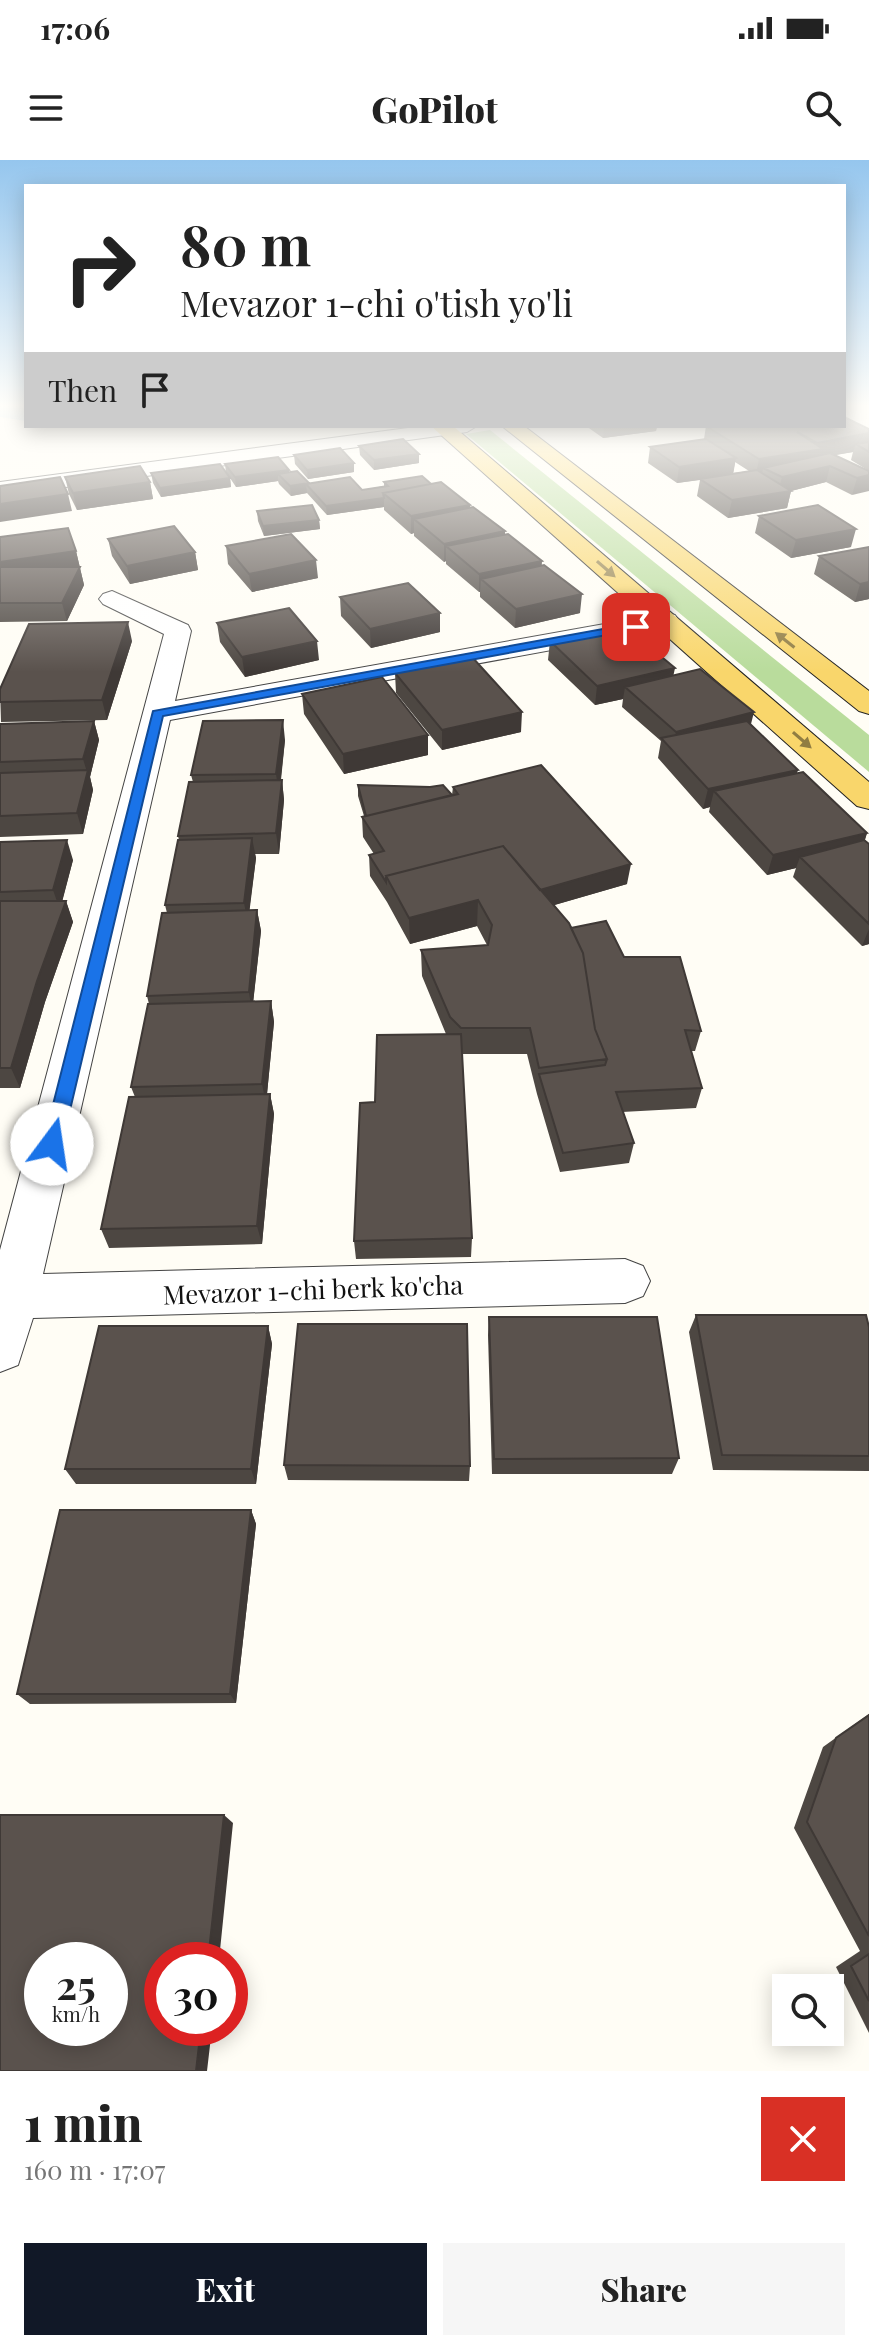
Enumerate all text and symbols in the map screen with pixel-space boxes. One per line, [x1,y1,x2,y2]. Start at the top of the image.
text: 17:06 [40,8,110,48]
text: GoPilot [371,84,498,132]
icon: menu [24,86,68,130]
icon: search [801,86,845,130]
text: 80 m [180,206,311,281]
icon: right [48,216,152,320]
text: Mevazor 1-chi o'tish yo'li [180,278,573,326]
icon: arrive [133,368,177,412]
text: Then [48,370,117,410]
one-way arrow [596,559,616,577]
pin [602,593,670,661]
icon: arrive [614,605,658,649]
one-way arrow [775,632,795,649]
one-way arrow [791,731,811,748]
position arrow [10,1102,94,1186]
street label: Mevazor 1-chi berk ko'cha [162,1266,464,1312]
speed limit sign: 30 [144,1942,248,2046]
text: 25 [56,1957,96,2010]
map controls [772,1974,844,2046]
button: search [772,1974,844,2046]
text: km/h [52,2000,100,2027]
text: 1 min [24,2090,142,2154]
button: close [761,2097,845,2181]
text: 160 m · 17:07 [24,2152,165,2187]
button: Exit [24,2243,427,2335]
button: Share [443,2243,845,2335]

